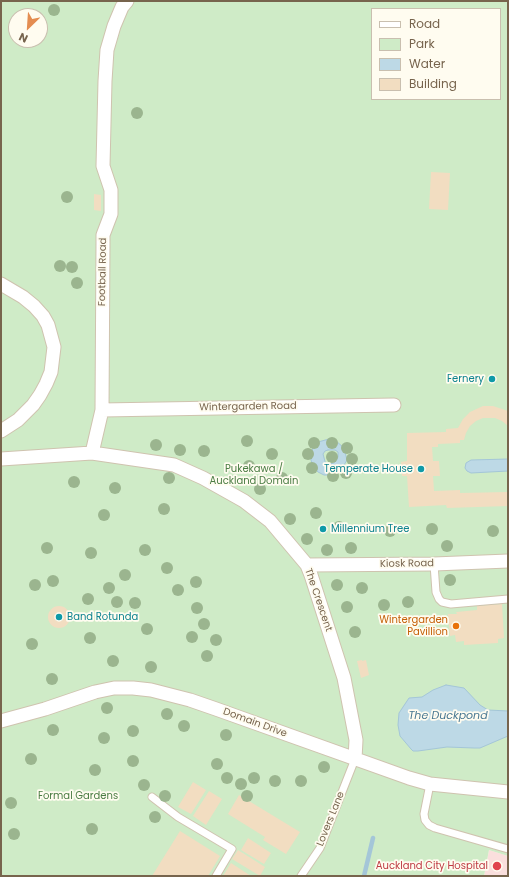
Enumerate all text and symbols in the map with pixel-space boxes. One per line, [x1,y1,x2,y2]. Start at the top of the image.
north arrow [8,8,48,48]
legend [371,8,501,100]
text: Road [409,15,440,32]
text: N [16,29,30,47]
text: Park [409,35,435,52]
text: Water [409,55,445,72]
text: Building [409,75,457,92]
street label: Football Road [96,238,110,306]
place label: Fernery [447,373,484,385]
marker: Fernery [487,374,497,384]
street label: Wintergarden Road [199,400,297,414]
park label: Pukekawa / Auckland Domain [210,463,298,486]
place label: Temperate House [324,463,413,475]
marker: Temperate House [416,464,426,474]
place label: Millennium Tree [331,523,409,535]
marker: Millennium Tree [318,524,328,534]
street label: Kiosk Road [380,558,434,570]
street label: The Crescent [302,567,334,633]
place label: Band Rotunda [67,611,138,623]
marker: Band Rotunda [54,612,64,622]
place label: Wintergarden Pavillion [379,614,448,638]
marker: Wintergarden Pavillion [451,621,461,631]
street label: Domain Drive [221,706,289,740]
water label: The Duckpond [408,709,488,723]
park label: Formal Gardens [38,790,118,802]
street label: Lovers Lane [315,790,347,848]
place label: Auckland City Hospital [376,860,488,872]
marker: Auckland City Hospital [491,860,503,872]

